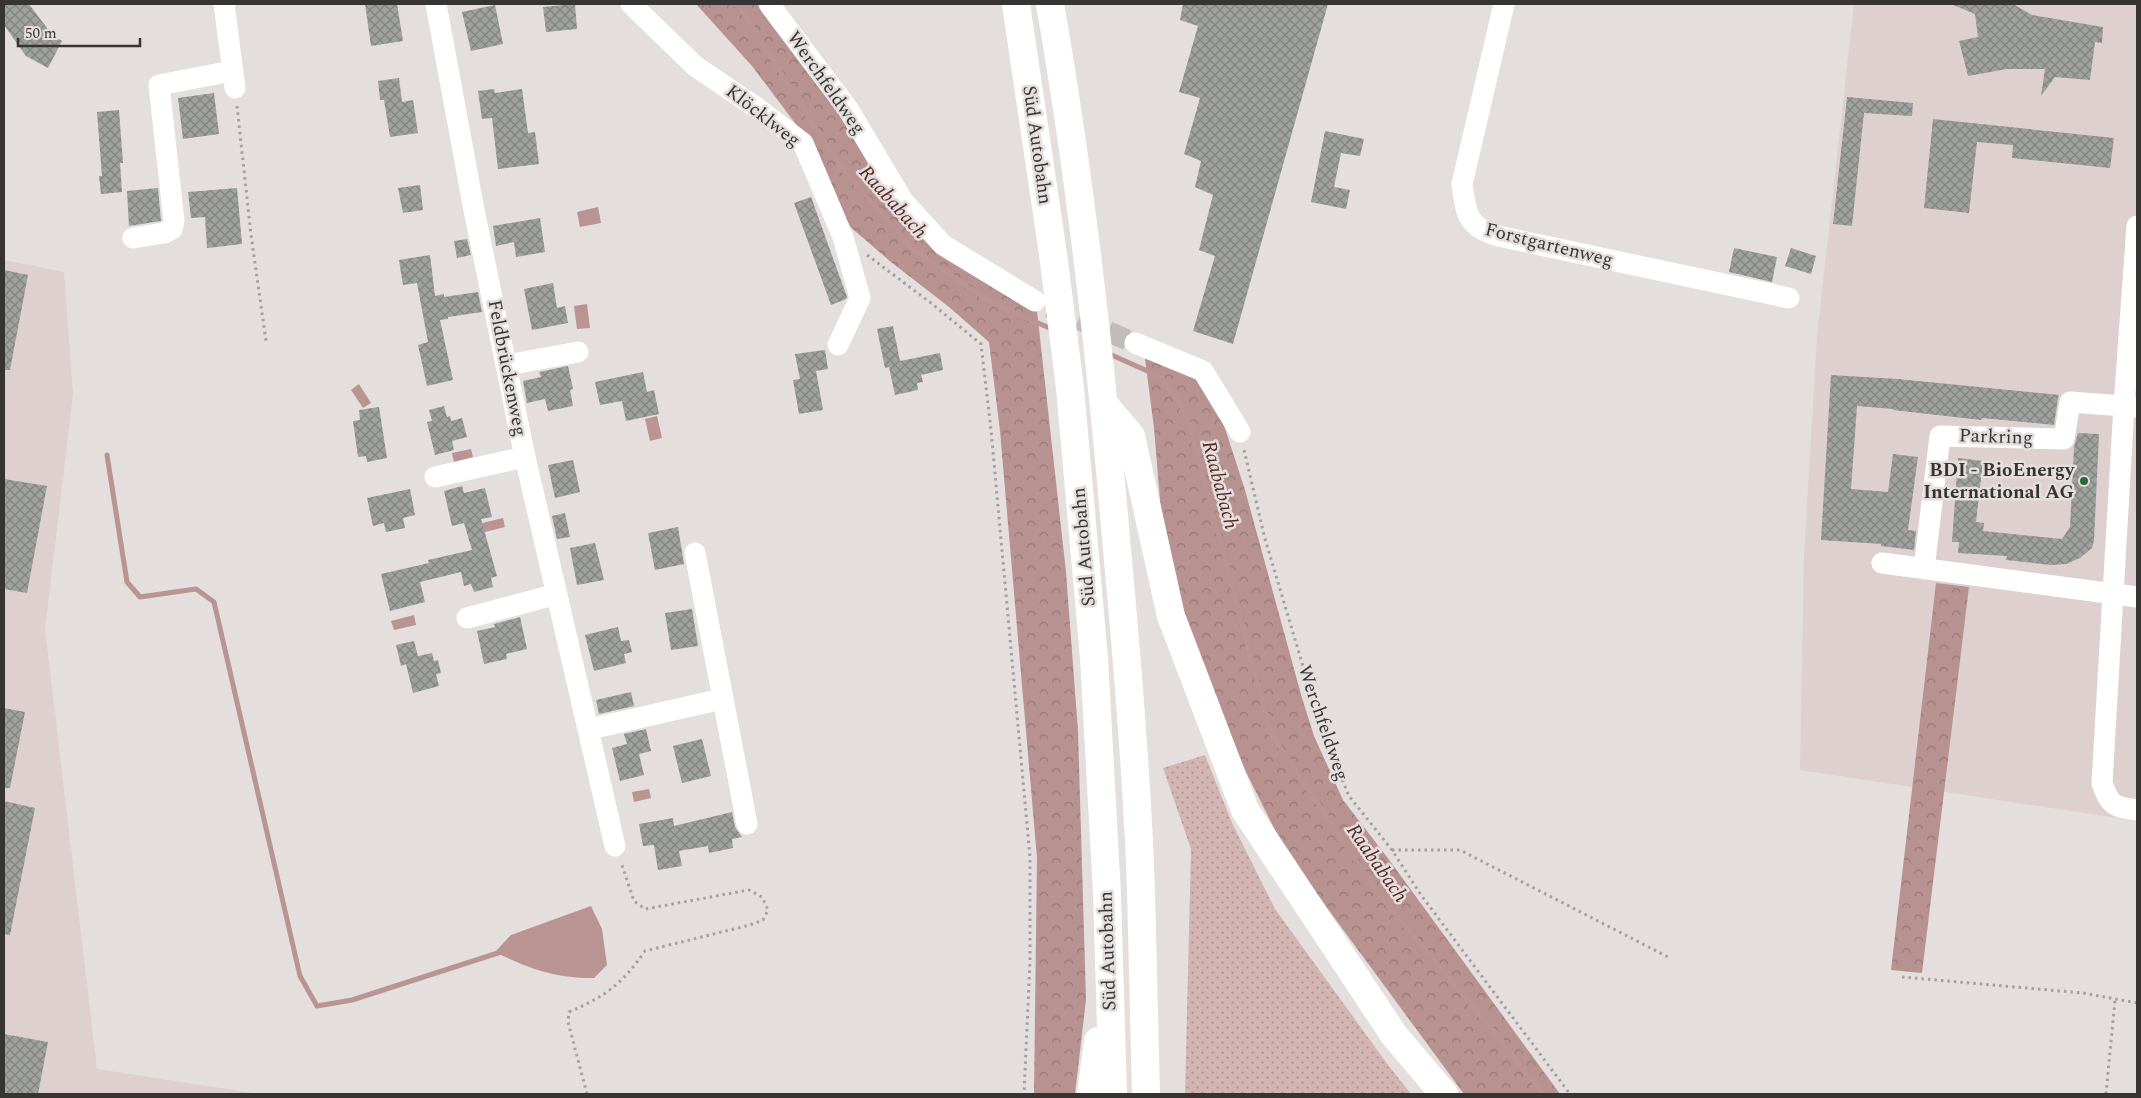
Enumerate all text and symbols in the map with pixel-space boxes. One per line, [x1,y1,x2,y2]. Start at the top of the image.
scale bar [18,15,140,47]
text: 50 m [25,22,57,45]
street label: Werchfeldweg [779,25,873,141]
street label: Klöcklweg [719,77,807,155]
street label: Süd Autobahn [1014,84,1060,206]
water label: Raababach [852,158,934,246]
street label: Forstgartenweg [1482,215,1616,275]
street label: Feldbrückenweg [480,297,534,439]
street label: Parkring [1959,421,2033,453]
water label: Raababach [1194,437,1246,533]
place label: BDI - BioEnergy International AG [1923,456,2075,507]
marker: BDI - BioEnergy International AG [2078,475,2090,487]
street label: Süd Autobahn [1064,486,1104,608]
street label: Werchfeldweg [1290,661,1356,785]
water label: Raababach [1339,817,1415,909]
street label: Süd Autobahn [1091,891,1125,1011]

